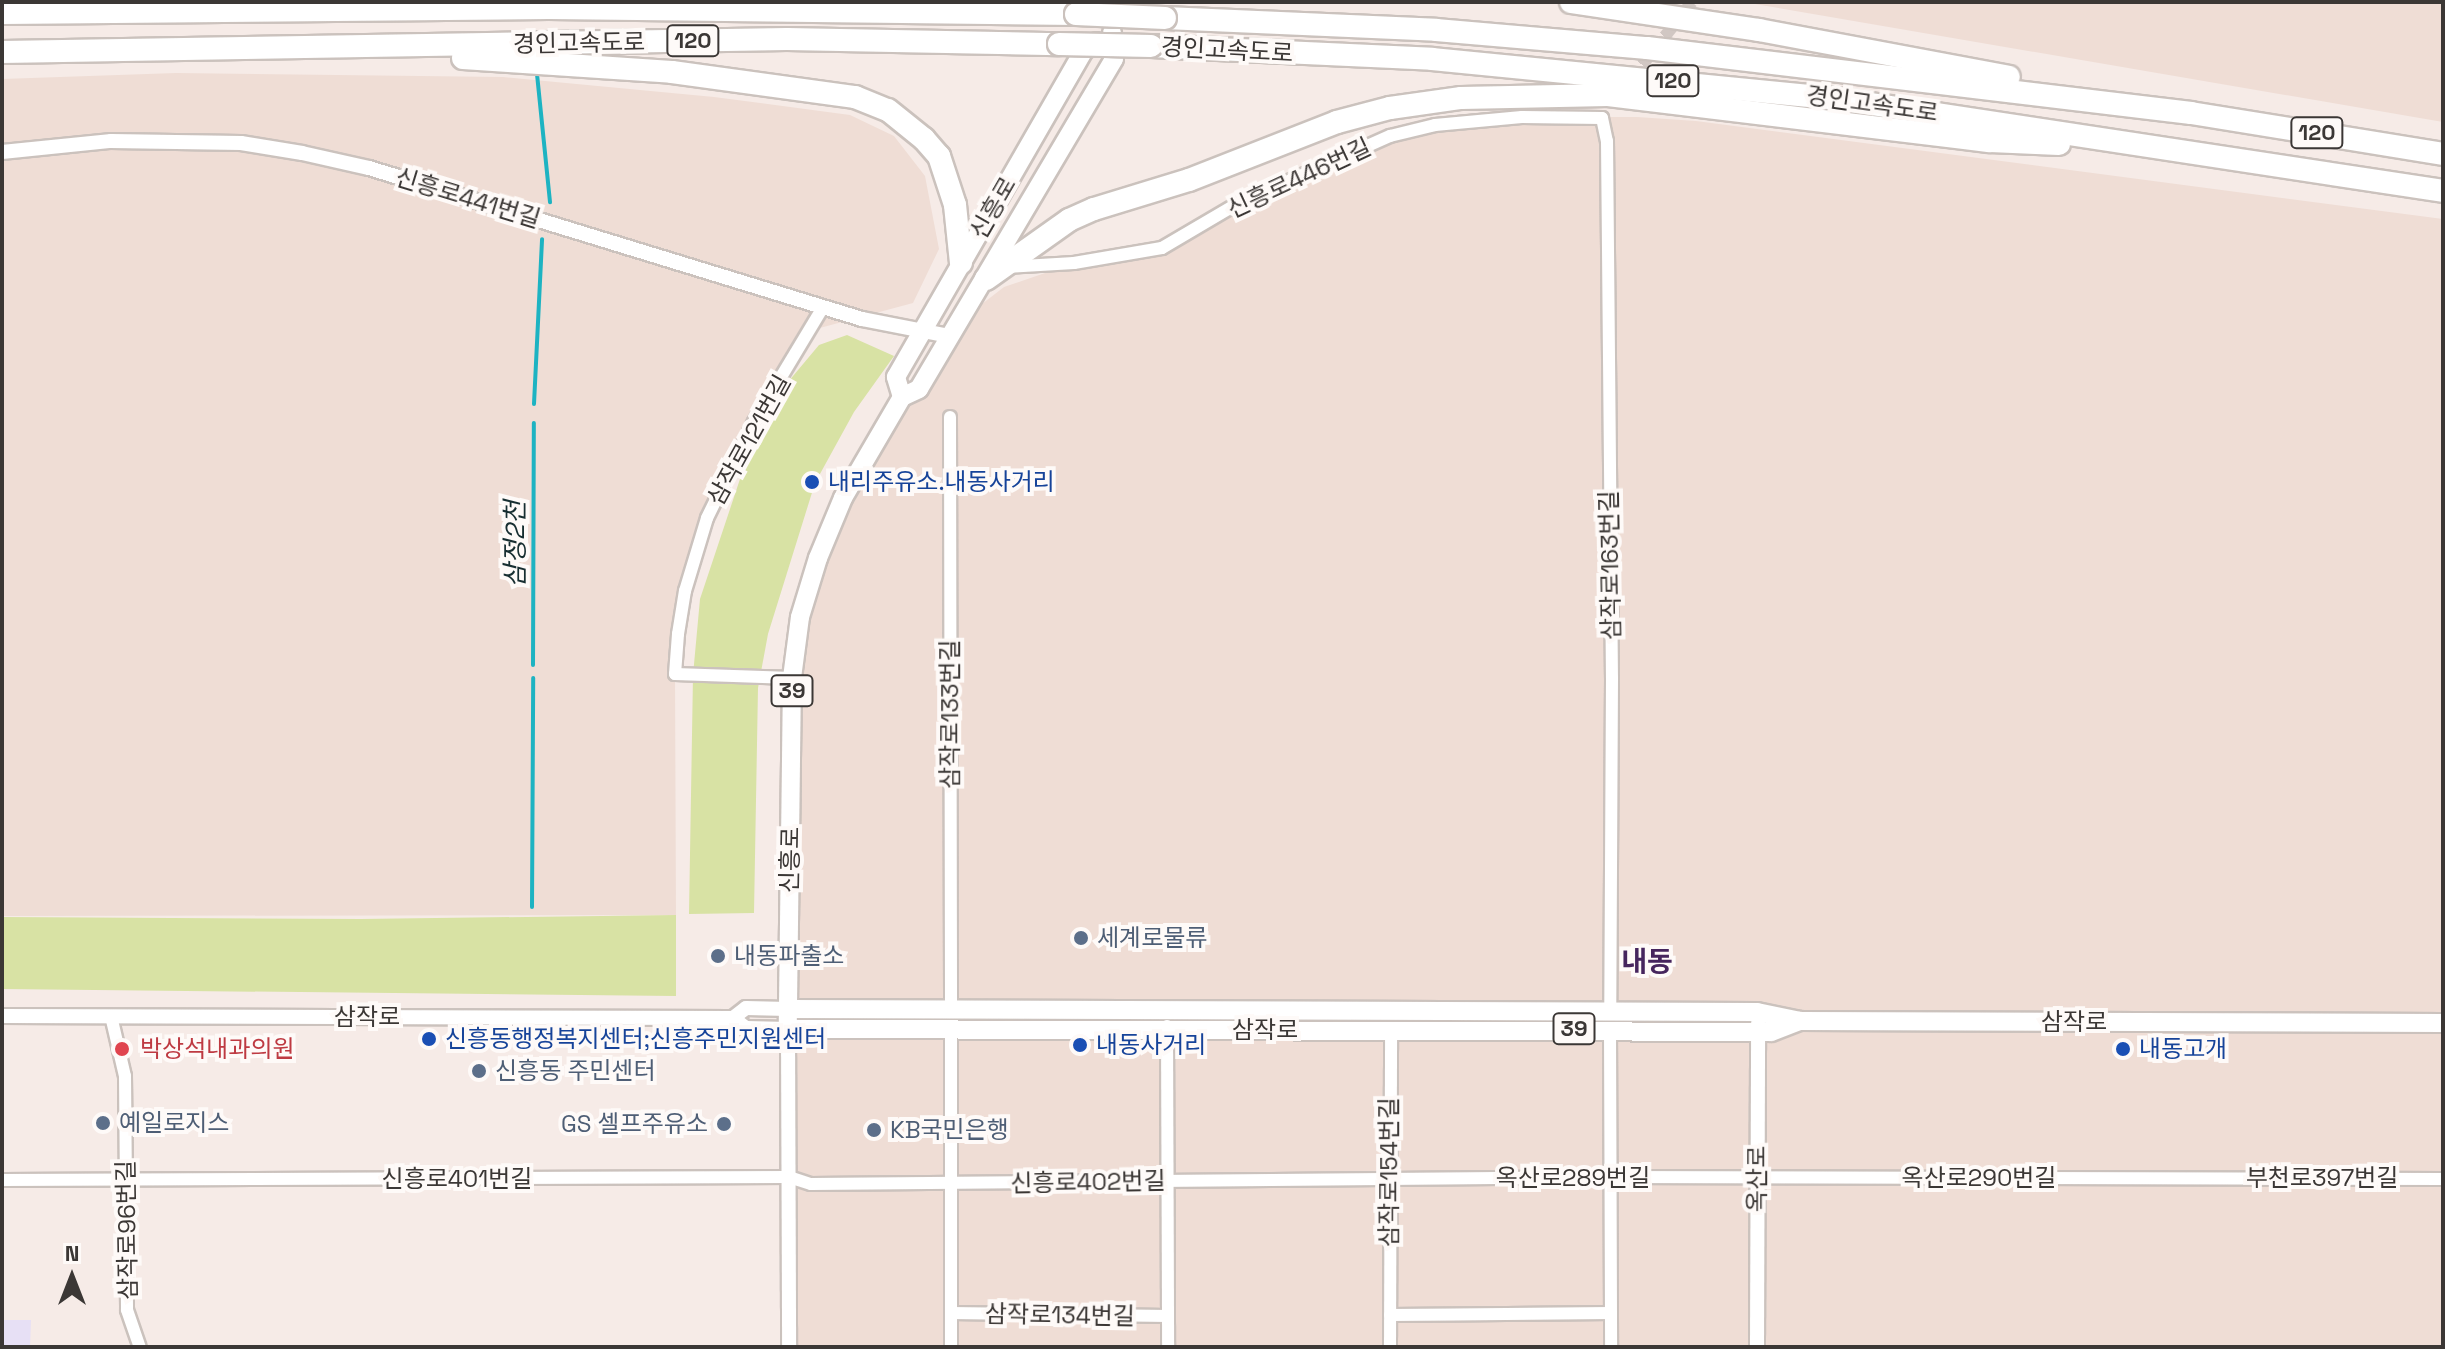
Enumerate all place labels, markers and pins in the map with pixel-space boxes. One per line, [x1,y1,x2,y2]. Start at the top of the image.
place label: 내리주유소.내동사거리 [828,468,1055,496]
marker: 내리주유소.내동사거리 [803,473,821,491]
place label: 세계로물류 [1097,924,1207,952]
marker: 세계로물류 [1072,929,1090,947]
place label: 내동파출소 [734,942,844,970]
marker: 내동파출소 [709,947,727,965]
place label: 신흥동행정복지센터;신흥주민지원센터 [445,1025,826,1053]
marker: 신흥동행정복지센터;신흥주민지원센터 [420,1030,438,1048]
place label: 내동사거리 [1096,1031,1206,1059]
place label: 박상석내과의원 [140,1035,295,1063]
place label: 내동고개 [2139,1035,2227,1063]
marker: 내동사거리 [1071,1036,1089,1054]
marker: 박상석내과의원 [111,1038,133,1060]
marker: 내동고개 [2114,1040,2132,1058]
place label: 신흥동 주민센터 [495,1057,656,1085]
marker: 신흥동 주민센터 [470,1062,488,1080]
place label: 예일로지스 [119,1109,229,1137]
place label: GS 셀프주유소 [561,1110,708,1138]
marker: 예일로지스 [94,1114,112,1132]
marker: GS 셀프주유소 [715,1115,733,1133]
place label: KB국민은행 [890,1116,1009,1144]
marker: KB국민은행 [865,1121,883,1139]

